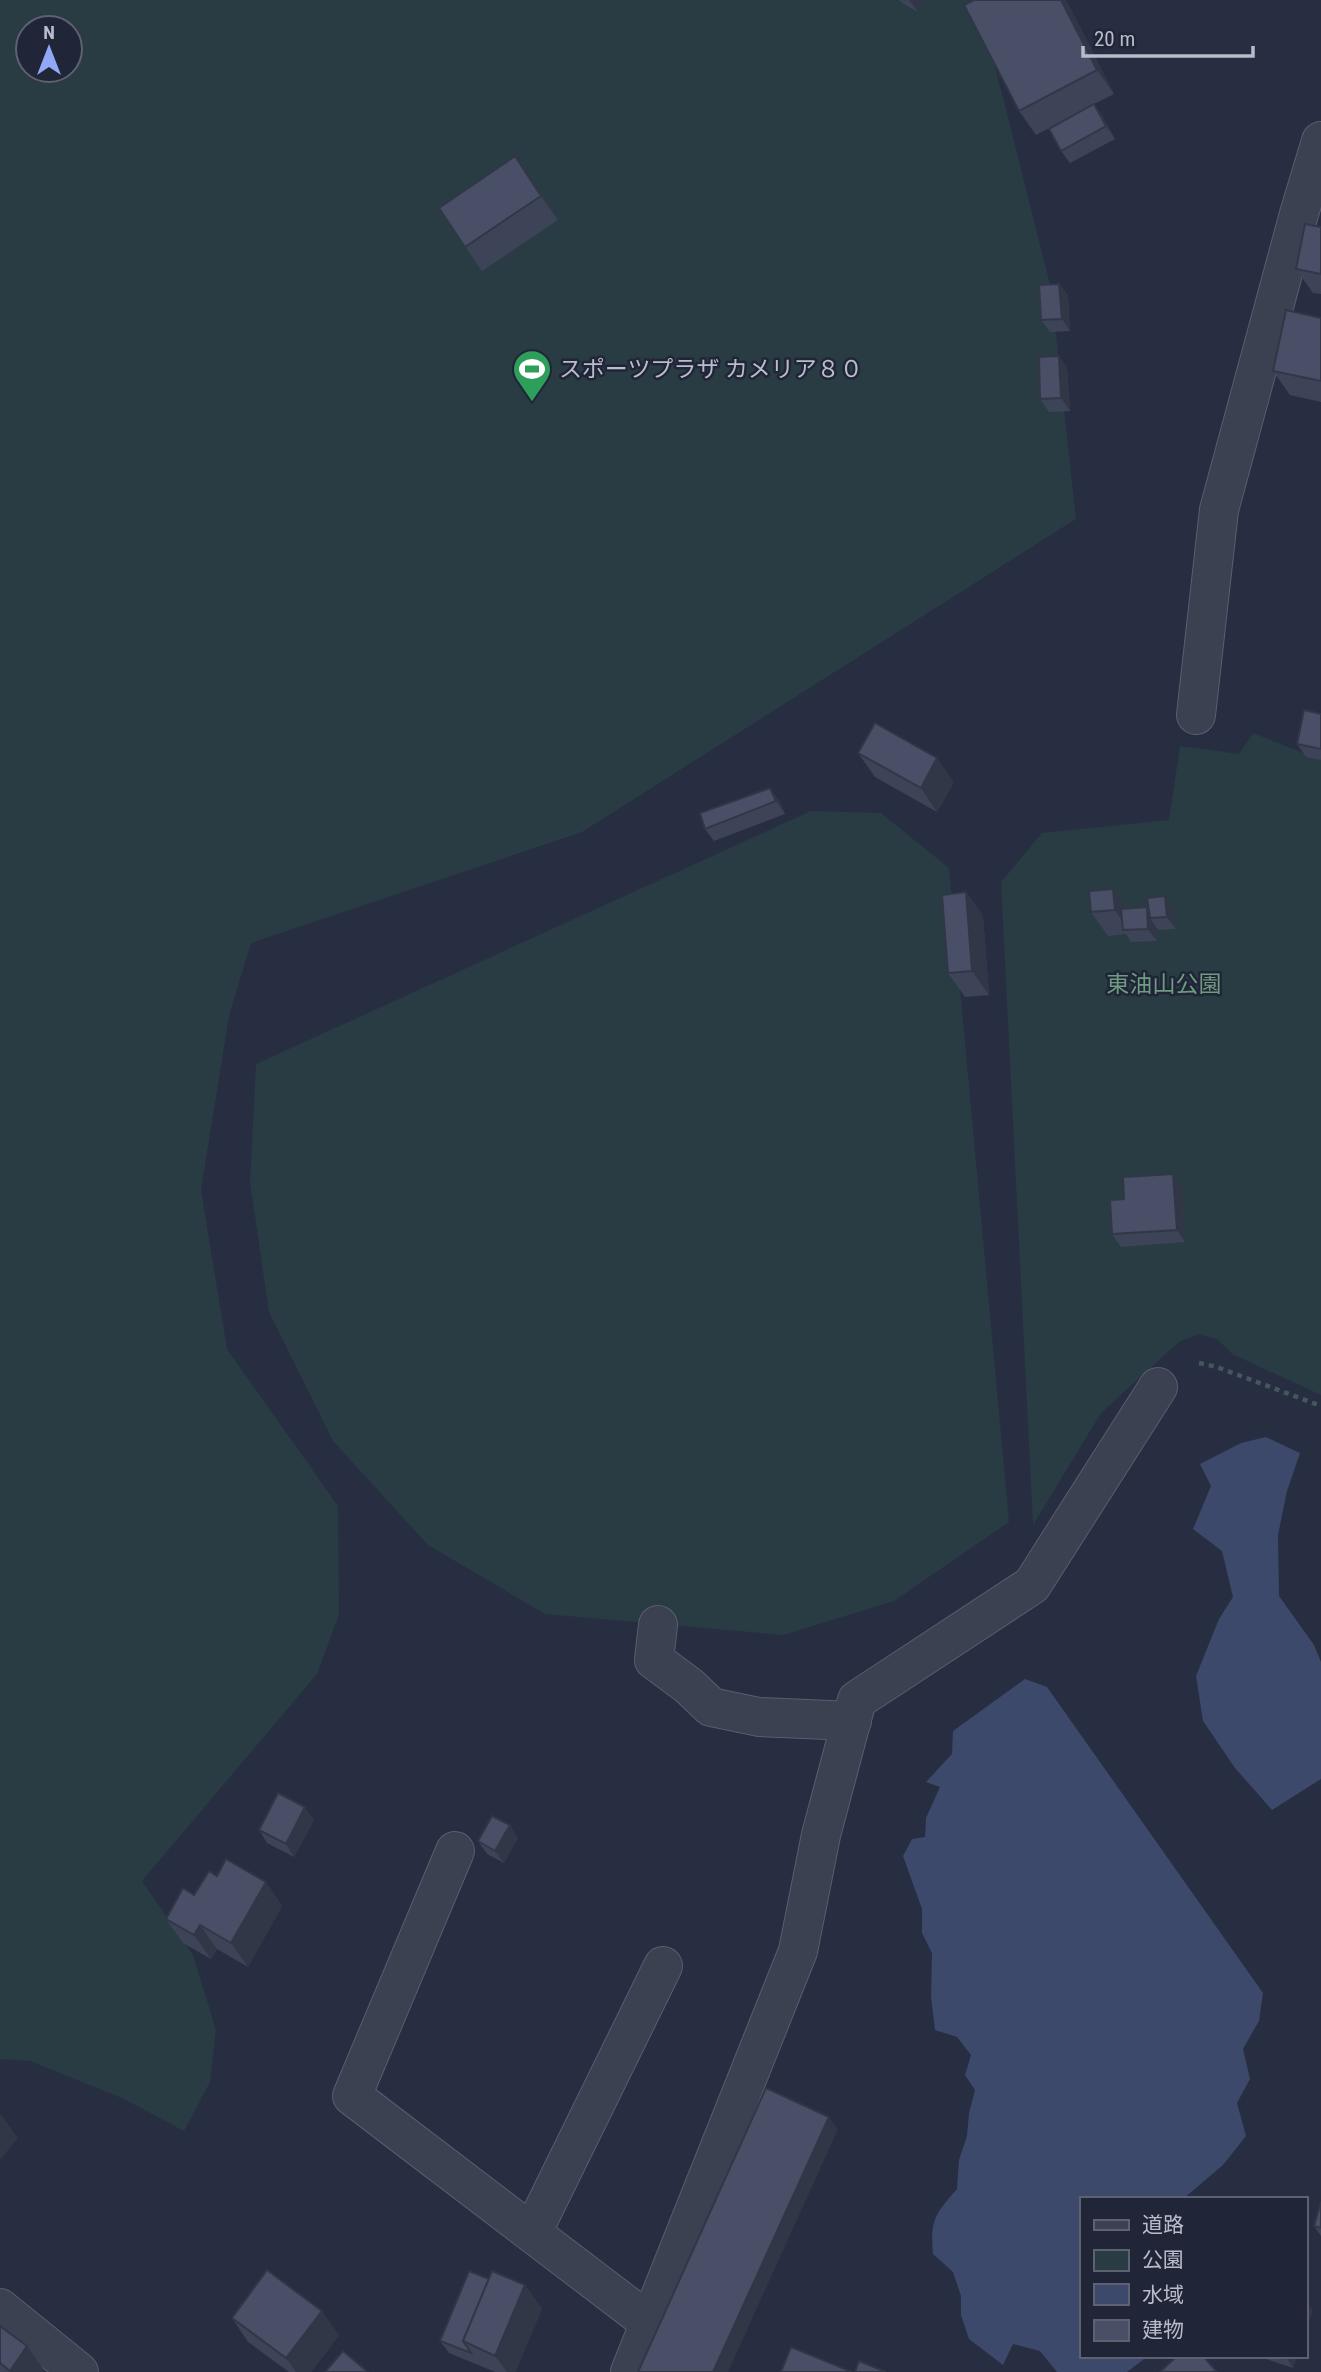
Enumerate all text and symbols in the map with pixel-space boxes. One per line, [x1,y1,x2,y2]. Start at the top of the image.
north arrow [14,14,84,84]
scale bar [1083,14,1253,58]
text: N [43,21,55,44]
text: 20 m [1094,27,1135,51]
sports icon: スポーツプラザ カメリア８０ [511,348,553,403]
place label: スポーツプラザ カメリア８０ [559,356,863,383]
park label: 東油山公園 [1107,971,1222,998]
legend [1080,2197,1307,2358]
text: 道路 [1142,2213,1184,2237]
text: 公園 [1142,2248,1184,2272]
text: 水域 [1142,2283,1184,2307]
text: 建物 [1142,2318,1184,2342]

